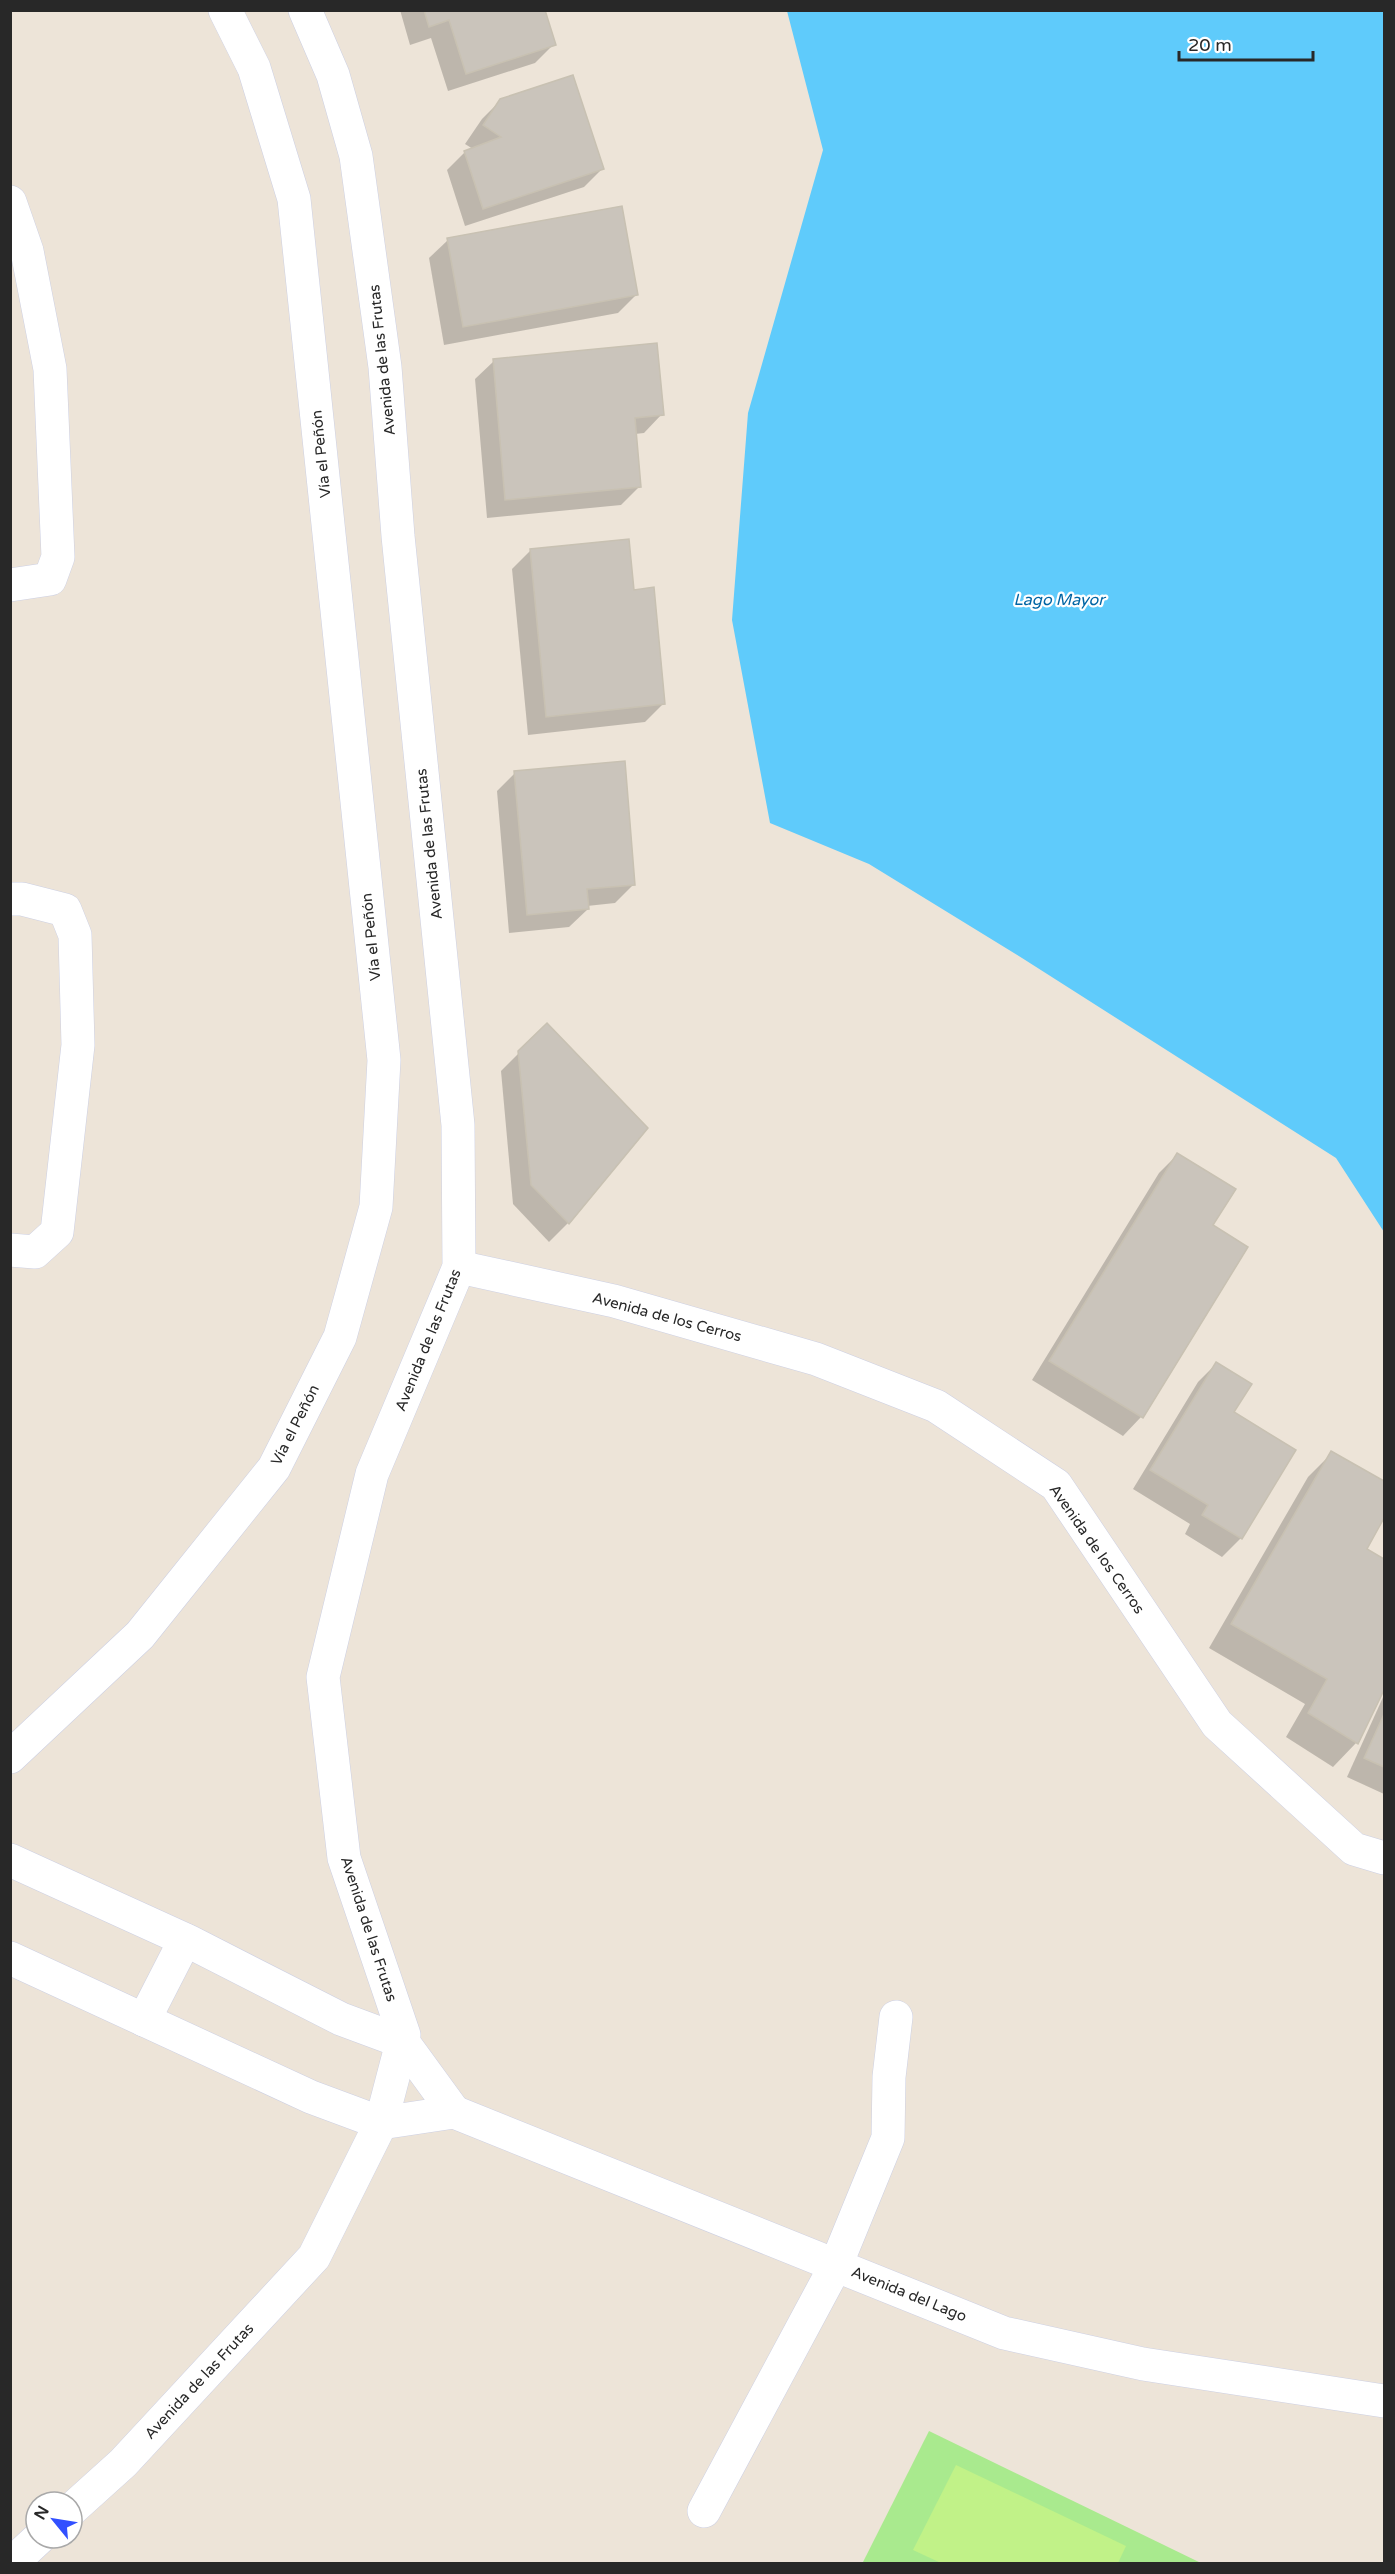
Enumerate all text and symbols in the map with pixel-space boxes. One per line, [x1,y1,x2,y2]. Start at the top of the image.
scale bar [1179,24,1312,62]
text: 20 m [1188,34,1232,56]
street label: Avenida de las Frutas [365,284,399,436]
street label: Vía el Peñón [307,409,335,499]
water label: Lago Mayor [1014,590,1106,610]
street label: Avenida de las Frutas [412,768,446,920]
street label: Vía el Peñón [357,892,385,982]
street label: Avenida de las Frutas [391,1266,465,1414]
street label: Avenida de los Cerros [590,1288,744,1346]
street label: Vía el Peñón [267,1382,323,1468]
street label: Avenida de los Cerros [1046,1481,1148,1617]
street label: Avenida de las Frutas [337,1854,401,2004]
street label: Avenida del Lago [849,2263,969,2325]
street label: Avenida de las Frutas [141,2319,257,2443]
north arrow [24,2490,84,2550]
text: N [30,2502,54,2524]

